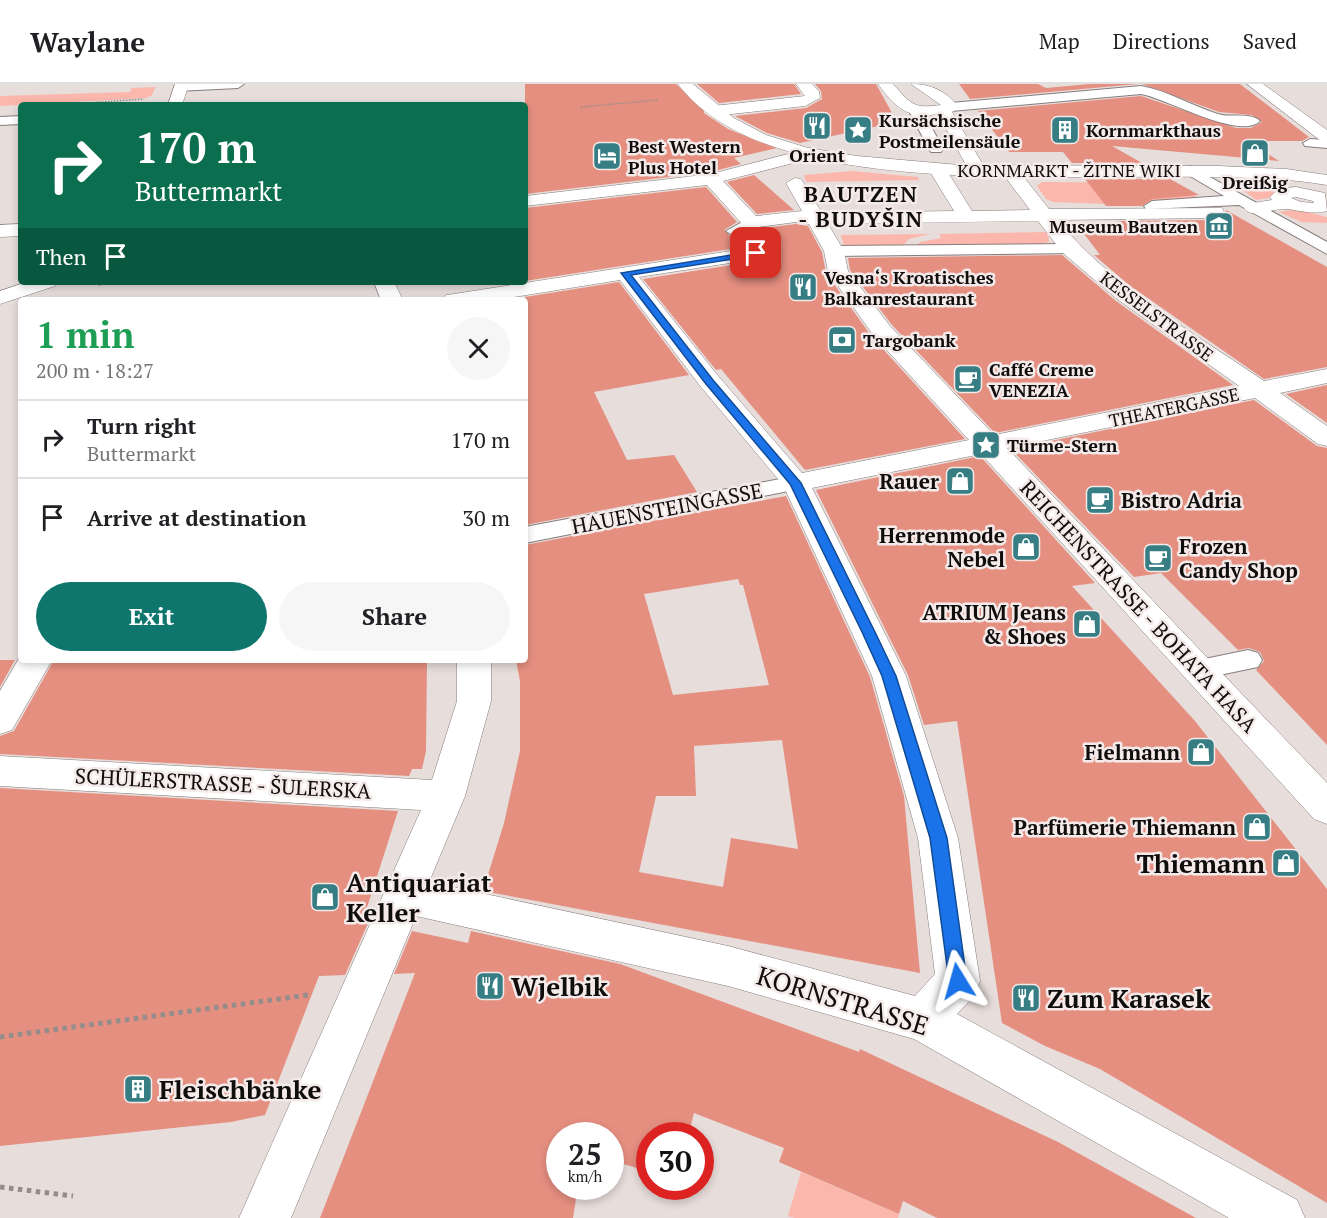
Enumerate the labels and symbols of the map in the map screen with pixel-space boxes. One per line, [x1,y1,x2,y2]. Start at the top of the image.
place label: Kursächsische Postmeilensäule [879,108,1021,153]
restaurant icon: Orient [801,110,833,142]
place icon: Kursächsische Postmeilensäule [842,114,874,146]
building icon: Kornmarkthaus [1049,114,1081,146]
place label: Kornmarkthaus [1086,118,1221,142]
place label: Best Western Plus Hotel [628,134,741,179]
shop icon: Dreißig [1239,137,1271,169]
hotel icon: Best Western Plus Hotel [591,140,623,172]
place label: Orient [789,143,845,167]
street label: KORNMARKT - ŽITNE WIKI [957,158,1181,182]
place label: Dreißig [1222,170,1289,194]
district label: BAUTZEN - BUDYŠIN [798,179,924,233]
museum icon: Museum Bautzen [1203,210,1235,242]
place label: Museum Bautzen [1049,214,1198,238]
pin [730,227,781,278]
place label: Vesna‘s Kroatisches Balkanrestaurant [824,265,994,310]
street label: KESSELSTRASSE [1095,265,1219,367]
restaurant icon: Vesna‘s Kroatisches Balkanrestaurant [787,271,819,303]
bank icon: Targobank [826,324,858,356]
place label: Targobank [863,328,956,352]
place label: Caffé Creme VENEZIA [989,357,1094,402]
cafe icon: Caffé Creme VENEZIA [952,363,984,395]
street label: THEATERGASSE [1107,381,1241,433]
place icon: Türme-Stern [970,429,1002,461]
place label: Türme-Stern [1007,433,1118,457]
shop icon: Rauer [944,465,976,497]
place label: Rauer [879,467,939,495]
street label: REICHENSTRASSE - BOHATA HASA [1014,474,1264,739]
street label: HAUENSTEINGASSE [569,476,765,540]
cafe icon: Bistro Adria [1084,484,1116,516]
place label: Bistro Adria [1121,486,1242,514]
place label: Herrenmode Nebel [879,521,1005,573]
shop icon: Herrenmode Nebel [1010,531,1042,563]
place label: Frozen Candy Shop [1179,532,1298,584]
cafe icon: Frozen Candy Shop [1142,542,1174,574]
place label: ATRIUM Jeans & Shoes [922,598,1066,650]
shop icon: ATRIUM Jeans & Shoes [1071,608,1103,640]
shop icon: Fielmann [1185,736,1217,768]
place label: Fielmann [1085,738,1180,766]
street label: SCHÜLERSTRASSE - ŠULERSKA [74,761,373,805]
shop icon: Parfümerie Thiemann [1241,811,1273,843]
place label: Parfümerie Thiemann [1014,813,1236,841]
place label: Thiemann [1136,846,1265,880]
shop icon: Thiemann [1270,847,1302,879]
place label: Antiquariat Keller [346,865,492,929]
shop icon: Antiquariat Keller [309,881,341,913]
position arrow [926,949,990,1013]
street label: KORNSTRASSE [753,958,933,1042]
place label: Wjelbik [511,969,609,1003]
restaurant icon: Wjelbik [474,970,506,1002]
place label: Zum Karasek [1047,981,1211,1015]
restaurant icon: Zum Karasek [1010,982,1042,1014]
place label: Fleischbänke [159,1072,321,1106]
building icon: Fleischbänke [122,1073,154,1105]
speed limit sign: 30 [636,1122,714,1200]

